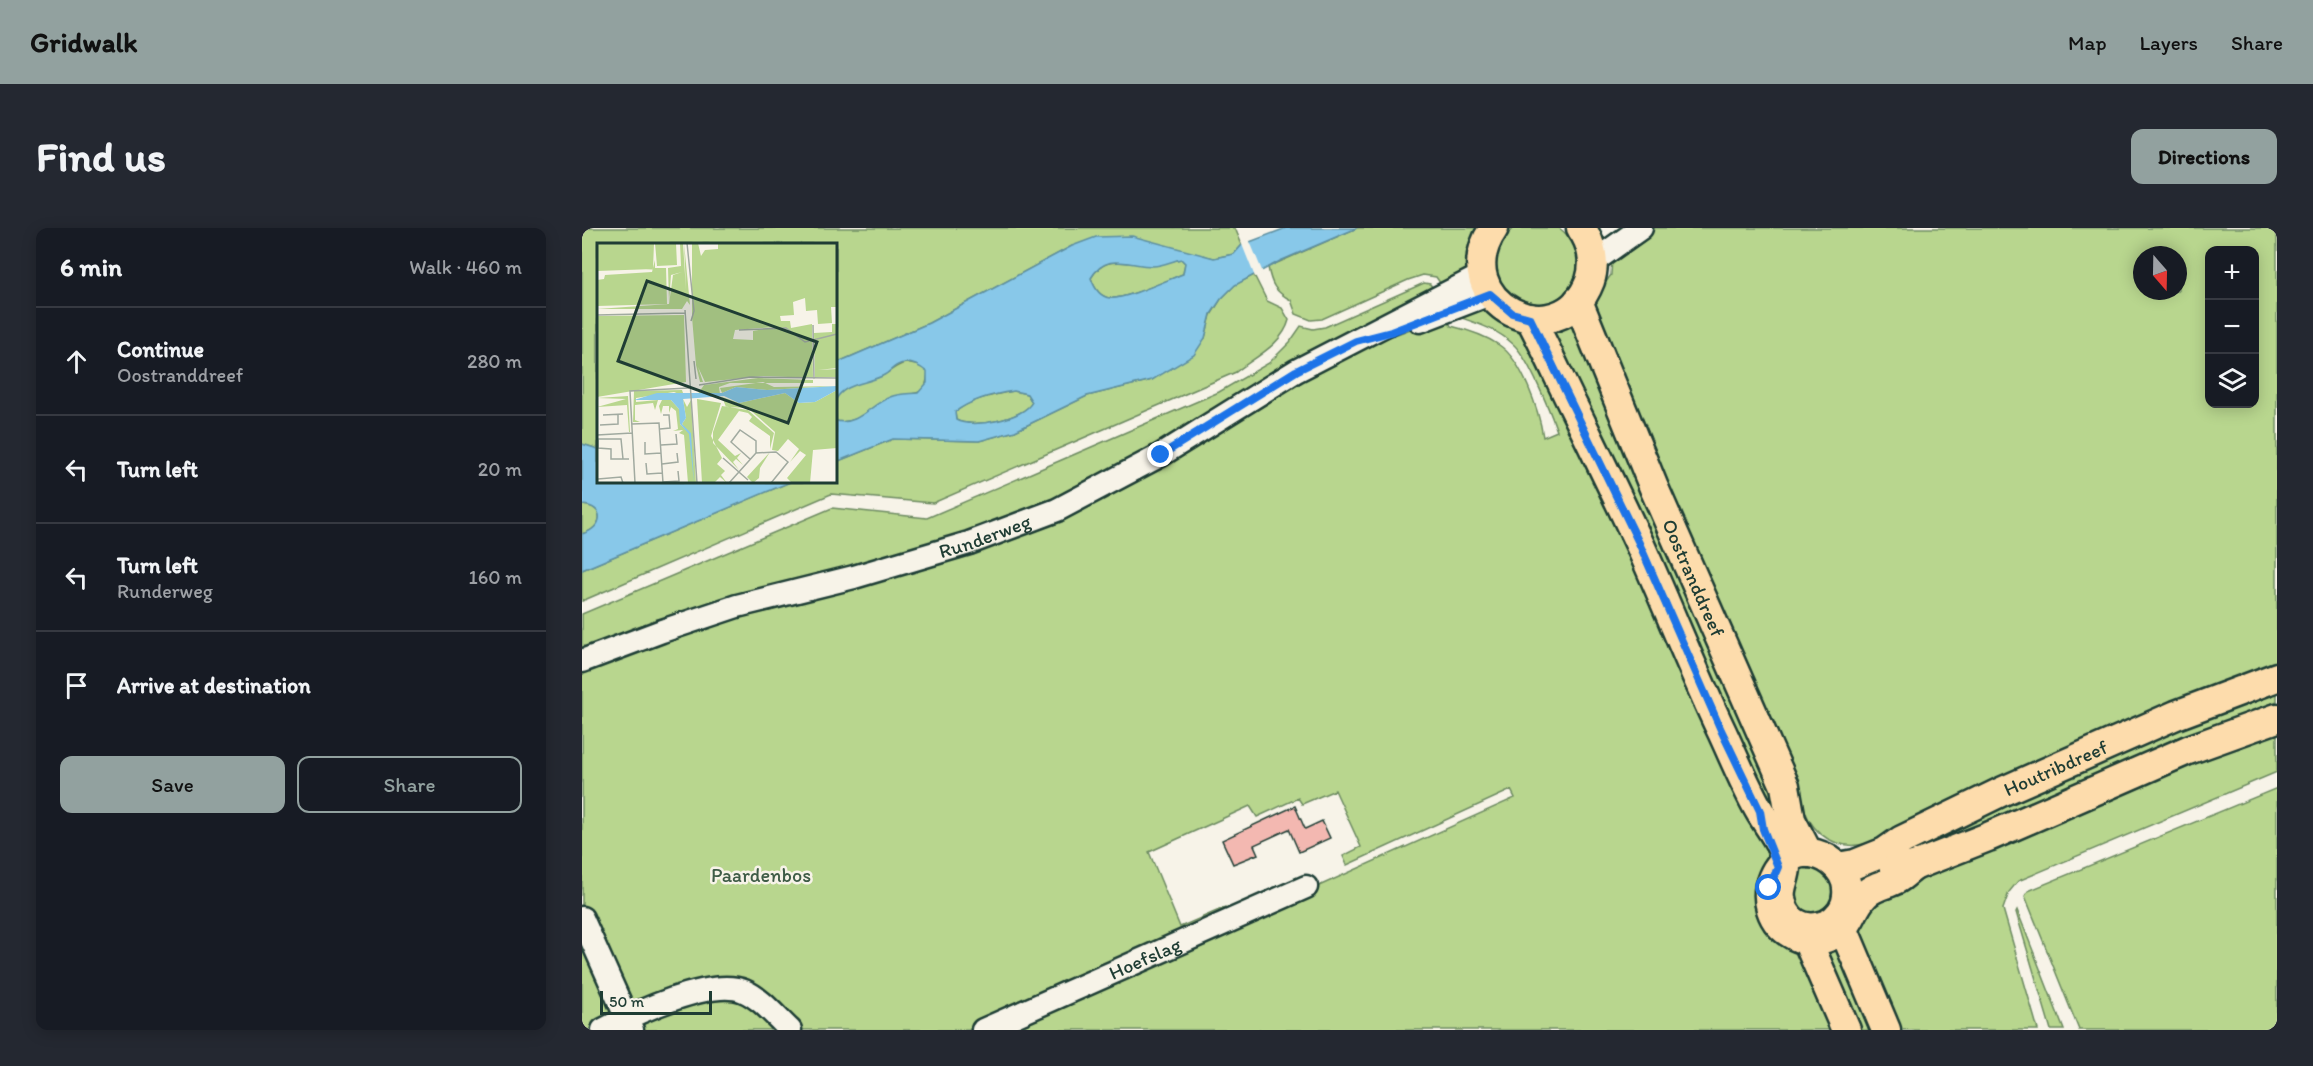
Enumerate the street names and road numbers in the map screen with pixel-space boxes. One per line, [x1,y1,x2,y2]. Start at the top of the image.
street label: Runderweg [936,509,1035,563]
street label: Oostranddreef [1657,515,1730,641]
street label: Houtribdreef [2000,735,2112,801]
street label: Hoefslag [1105,932,1185,985]

